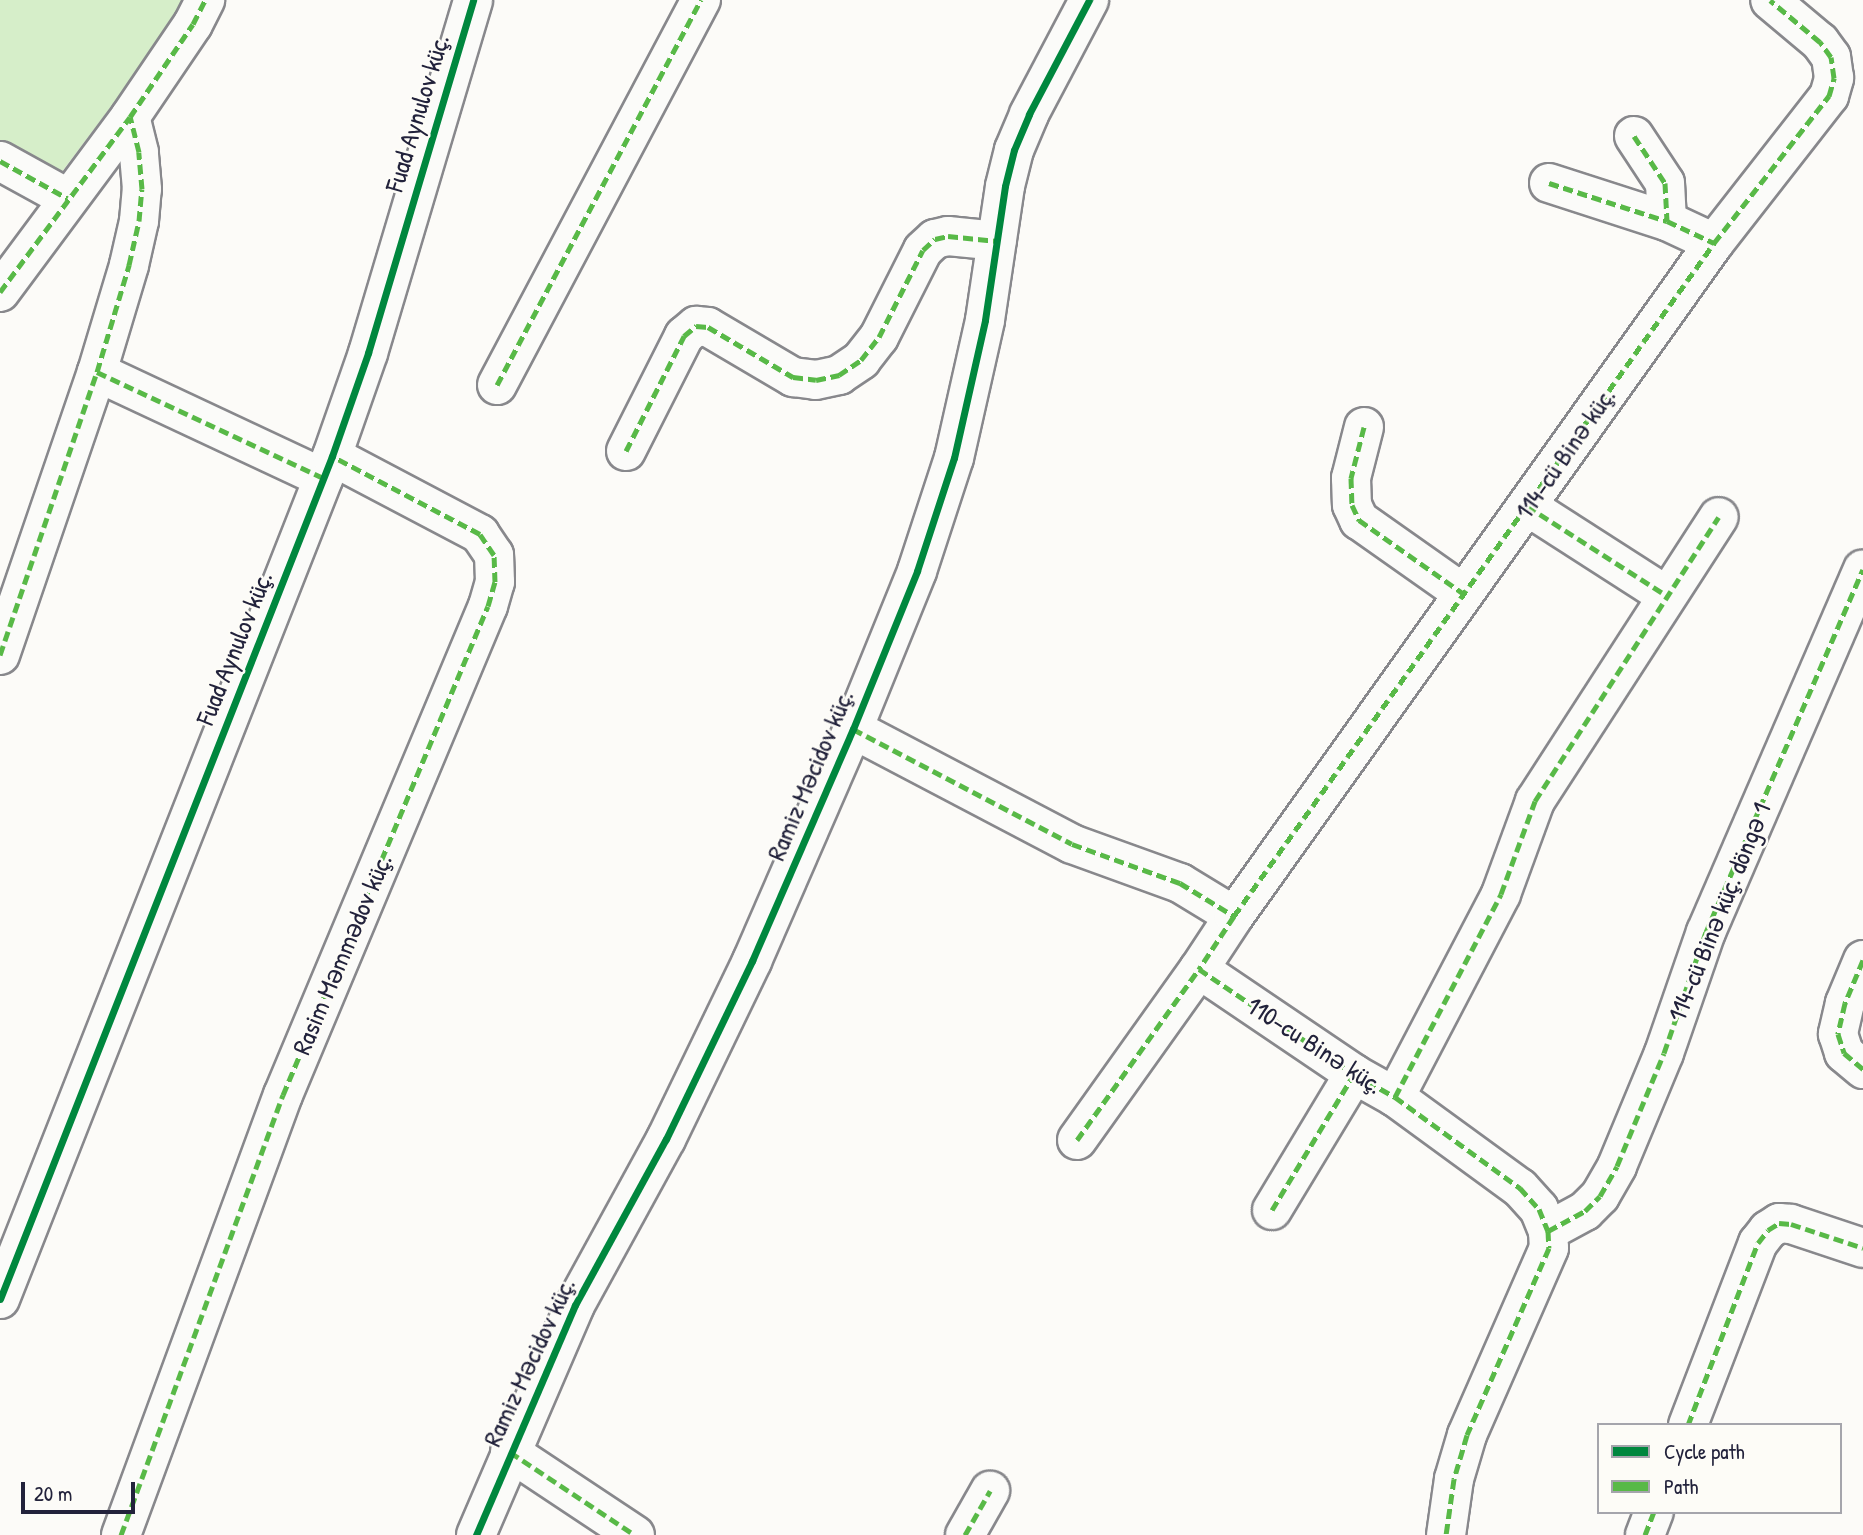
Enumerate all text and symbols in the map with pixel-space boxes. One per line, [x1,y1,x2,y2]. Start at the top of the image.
street label: Fuad Aynulov küç. [378,31,456,195]
street label: 114-cü Binə küç. [1508,381,1622,525]
street label: Fuad Aynulov küç. [189,567,279,729]
street label: Ramiz Məcidov küç. [760,685,860,865]
street label: 114-cü Binə küç. döngə 1 [1661,798,1777,1026]
street label: Rasim Məmmədov küç. [286,849,398,1059]
street label: 110-cu Binə küç. [1241,990,1389,1100]
street label: Ramiz Məcidov küç. [476,1273,582,1451]
legend [1597,1423,1842,1514]
text: Cycle path [1664,1437,1745,1466]
scale bar [24,1468,138,1512]
text: Path [1664,1472,1698,1501]
text: 20 m [34,1479,72,1508]

